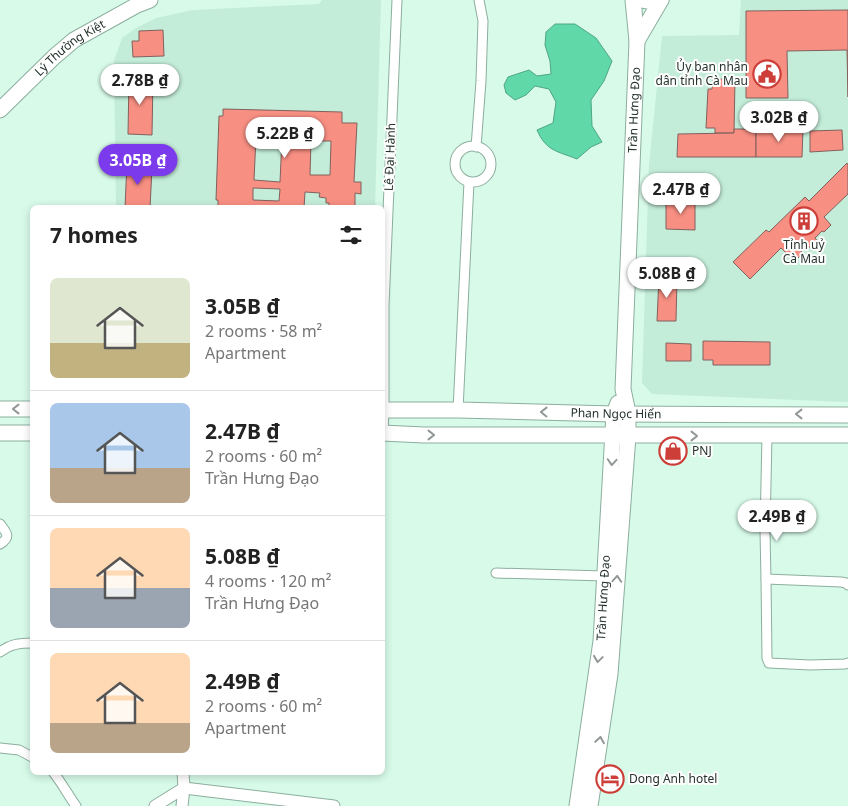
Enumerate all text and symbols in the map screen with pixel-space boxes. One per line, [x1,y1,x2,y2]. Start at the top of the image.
street label: Lý Thường Kiệt [31,15,109,80]
place label: Ủy ban nhân dân tỉnh Cà Mau [656,58,748,89]
public building icon: Ủy ban nhân dân tỉnh Cà Mau [752,59,782,89]
pin: 2.78B ₫ [94,64,186,106]
street label: Trần Hưng Đạo [624,67,644,153]
text: 2.78B ₫ [111,69,169,91]
pin: 3.02B ₫ [733,100,825,143]
text: 3.02B ₫ [750,106,808,128]
pin: 5.22B ₫ [239,116,331,159]
text: 5.22B ₫ [256,122,314,144]
street label: Lê Đại Hành [380,123,399,191]
pin: 3.05B ₫ [92,144,184,186]
text: 3.05B ₫ [109,149,167,171]
pin: 2.47B ₫ [635,172,727,215]
text: 2.47B ₫ [652,178,710,200]
building icon: Tỉnh uỷ Cà Mau [789,206,819,236]
text: 7 homes [50,221,138,249]
icon: filters [337,221,365,249]
place label: Tỉnh uỷ Cà Mau [783,236,826,267]
pin: 5.08B ₫ [621,256,713,299]
text: 5.08B ₫ [638,262,696,284]
text: 3.05B ₫ [205,292,280,320]
icon: home [90,298,150,358]
text: 2 rooms · 58 m² [205,320,322,342]
text: Apartment [205,342,286,364]
one-way arrow [12,404,20,414]
street label: Phan Ngọc Hiển [570,404,661,422]
one-way arrow [540,407,548,417]
one-way arrow [795,409,803,419]
text: 2.47B ₫ [205,417,280,445]
icon: home [90,423,150,483]
one-way arrow [428,430,435,440]
one-way arrow [690,431,698,441]
shop icon: PNJ [658,436,688,466]
place label: PNJ [692,442,712,459]
text: 2 rooms · 60 m² [205,445,322,467]
one-way arrow [606,459,617,467]
text: Trần Hưng Đạo [205,467,319,489]
pin: 2.49B ₫ [731,500,823,542]
text: 2.49B ₫ [748,505,806,527]
text: 5.08B ₫ [205,542,280,570]
icon: home [90,548,150,608]
street label: Trần Hưng Đạo [592,554,614,641]
text: 4 rooms · 120 m² [205,570,331,592]
one-way arrow [611,575,622,583]
text: Trần Hưng Đạo [205,592,319,614]
one-way arrow [593,656,604,664]
text: 2.49B ₫ [205,667,280,695]
icon: home [90,673,150,733]
text: 2 rooms · 60 m² [205,695,322,717]
text: Apartment [205,717,286,739]
one-way arrow [595,736,605,745]
hotel icon: Dong Anh hotel [595,764,625,794]
place label: Dong Anh hotel [629,770,717,787]

